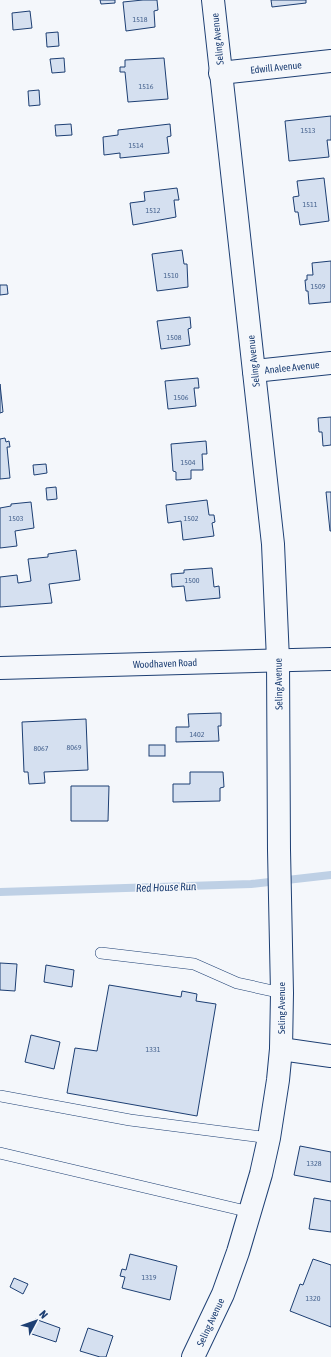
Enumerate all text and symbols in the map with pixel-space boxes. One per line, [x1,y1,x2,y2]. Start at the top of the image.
street label: Seling Avenue [209,12,226,65]
house number: 1518 [132,15,148,24]
street label: Edwill Avenue [250,59,303,76]
house number: 1516 [138,82,154,91]
house number: 1513 [300,126,316,135]
house number: 1514 [128,141,144,150]
house number: 1511 [302,200,318,209]
house number: 1512 [145,206,161,215]
house number: 1510 [163,271,179,280]
house number: 1509 [310,282,326,291]
house number: 1508 [166,333,182,342]
street label: Seling Avenue [245,334,262,387]
street label: Analee Avenue [264,359,320,376]
house number: 1506 [173,393,189,402]
house number: 1504 [180,458,196,467]
house number: 1503 [8,514,24,523]
house number: 1502 [183,514,199,523]
house number: 1500 [184,576,200,585]
street label: Woodhaven Road [133,657,198,670]
street label: Seling Avenue [273,657,284,710]
house number: 1402 [189,730,205,739]
house number: 8069 [66,743,82,752]
house number: 8067 [33,744,49,753]
water label: Red House Run [136,880,197,894]
street label: Seling Avenue [276,982,287,1034]
house number: 1331 [145,1045,161,1054]
house number: 1328 [306,1159,322,1168]
house number: 1319 [141,1273,157,1282]
house number: 1320 [305,1294,321,1303]
street label: Seling Avenue [195,1296,227,1348]
north arrow [16,1301,56,1341]
text: N [37,1308,50,1321]

